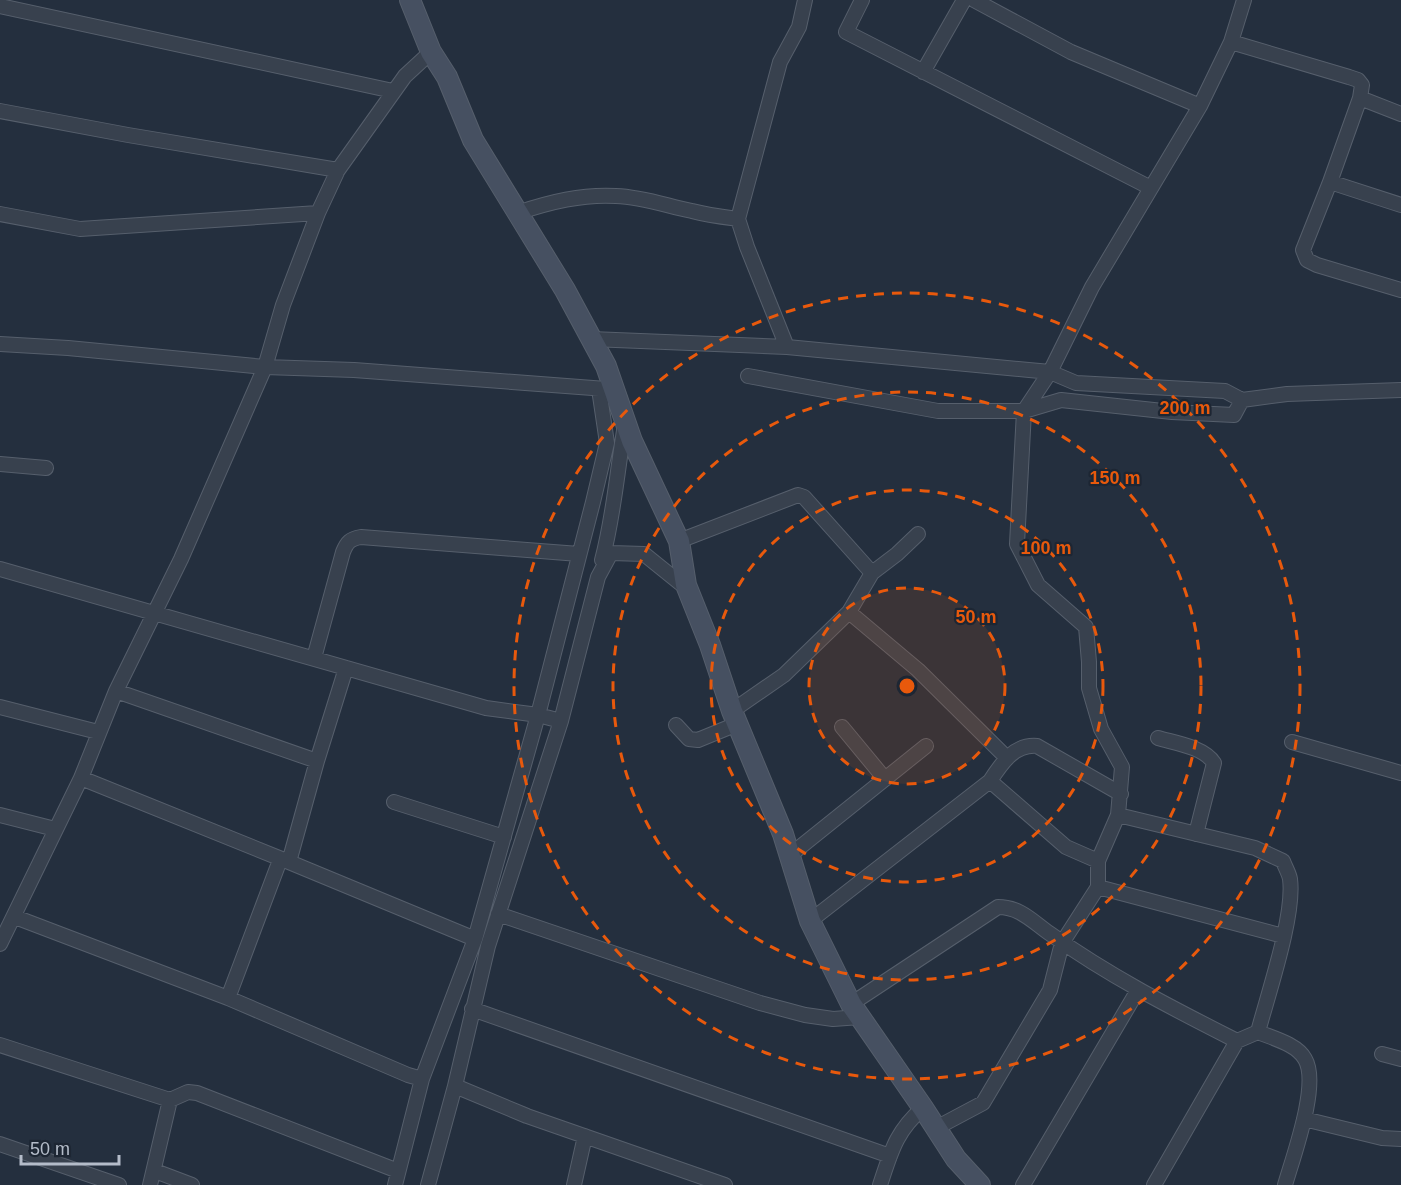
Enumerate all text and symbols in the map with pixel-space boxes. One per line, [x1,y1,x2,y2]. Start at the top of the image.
text: 200 m [1159,398,1211,418]
text: 150 m [1089,468,1141,488]
text: 100 m [1020,538,1072,558]
text: 50 m [955,607,997,627]
centre of rings [897,676,917,696]
scale bar [21,1128,118,1166]
text: 50 m [30,1139,70,1159]

